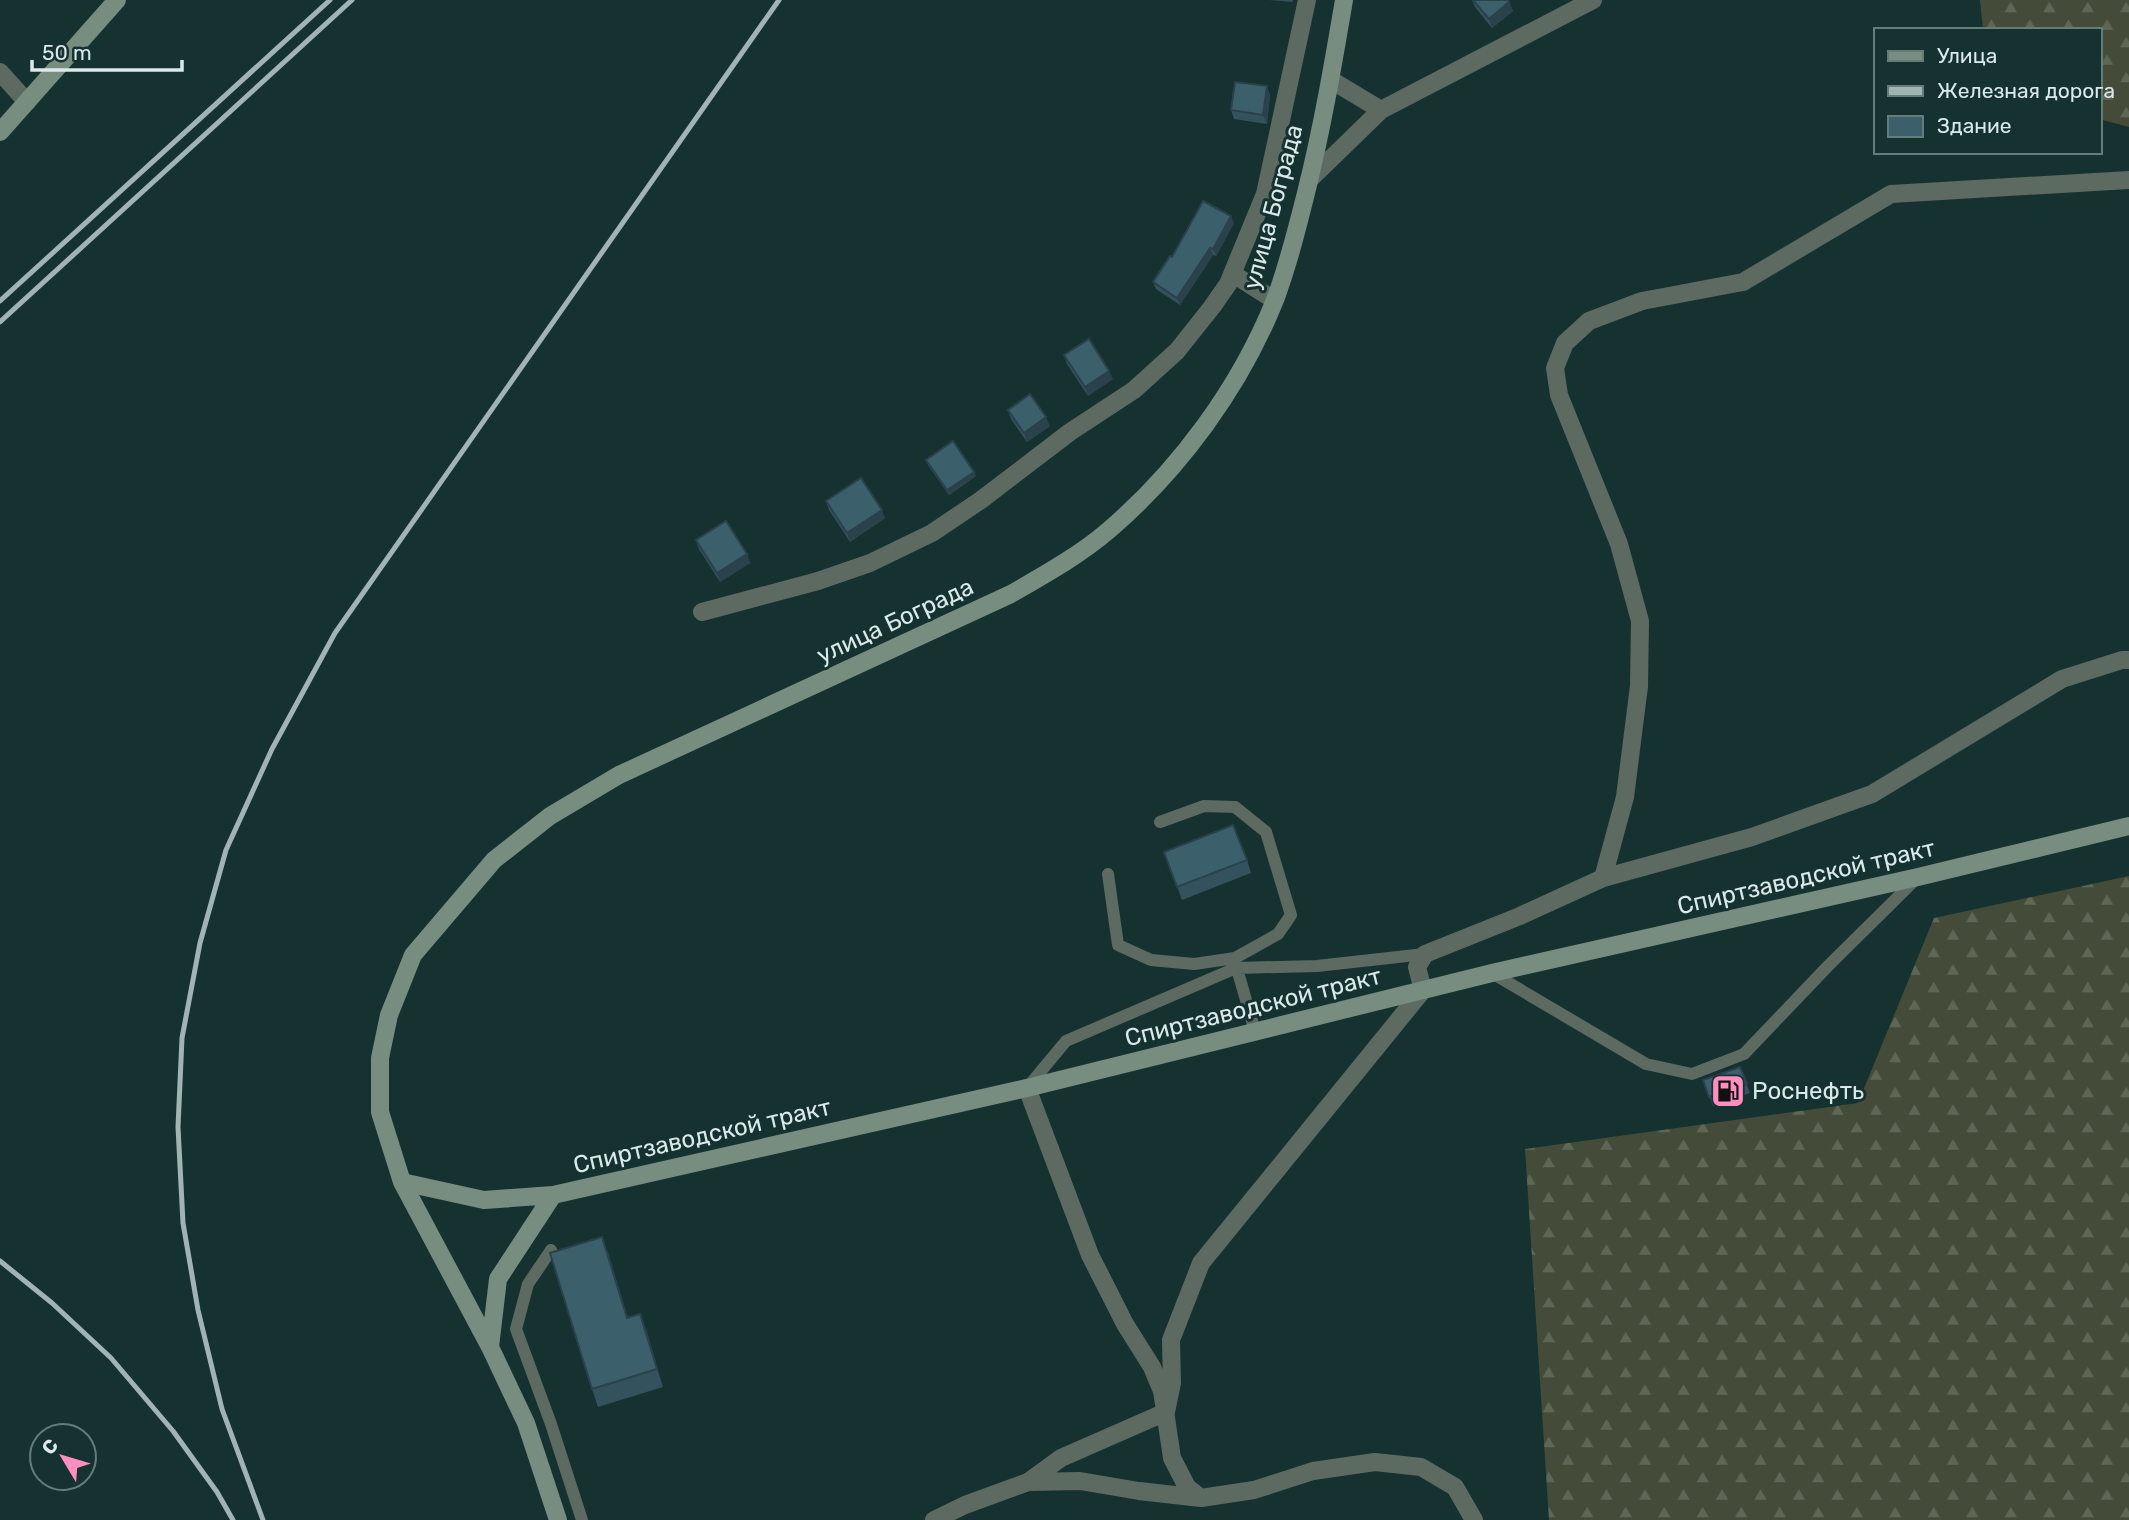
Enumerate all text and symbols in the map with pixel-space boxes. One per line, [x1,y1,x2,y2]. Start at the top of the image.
scale bar [32,28,182,72]
legend [1874,28,2101,154]
text: 50 m [42,40,92,65]
text: Улица [1937,43,1997,68]
text: Железная дорога [1937,78,2115,103]
text: Здание [1937,113,2012,138]
street label: улица Бограда [1238,121,1308,293]
street label: улица Бограда [812,572,978,670]
street label: Спиртзаводской тракт [1675,834,1937,920]
street label: Спиртзаводской тракт [1122,962,1384,1052]
fuel station icon: Роснефть [1709,1072,1747,1110]
place label: Роснефть [1752,1077,1864,1105]
street label: Спиртзаводской тракт [571,1093,833,1179]
north arrow [28,1422,98,1492]
text: С [37,1435,63,1459]

